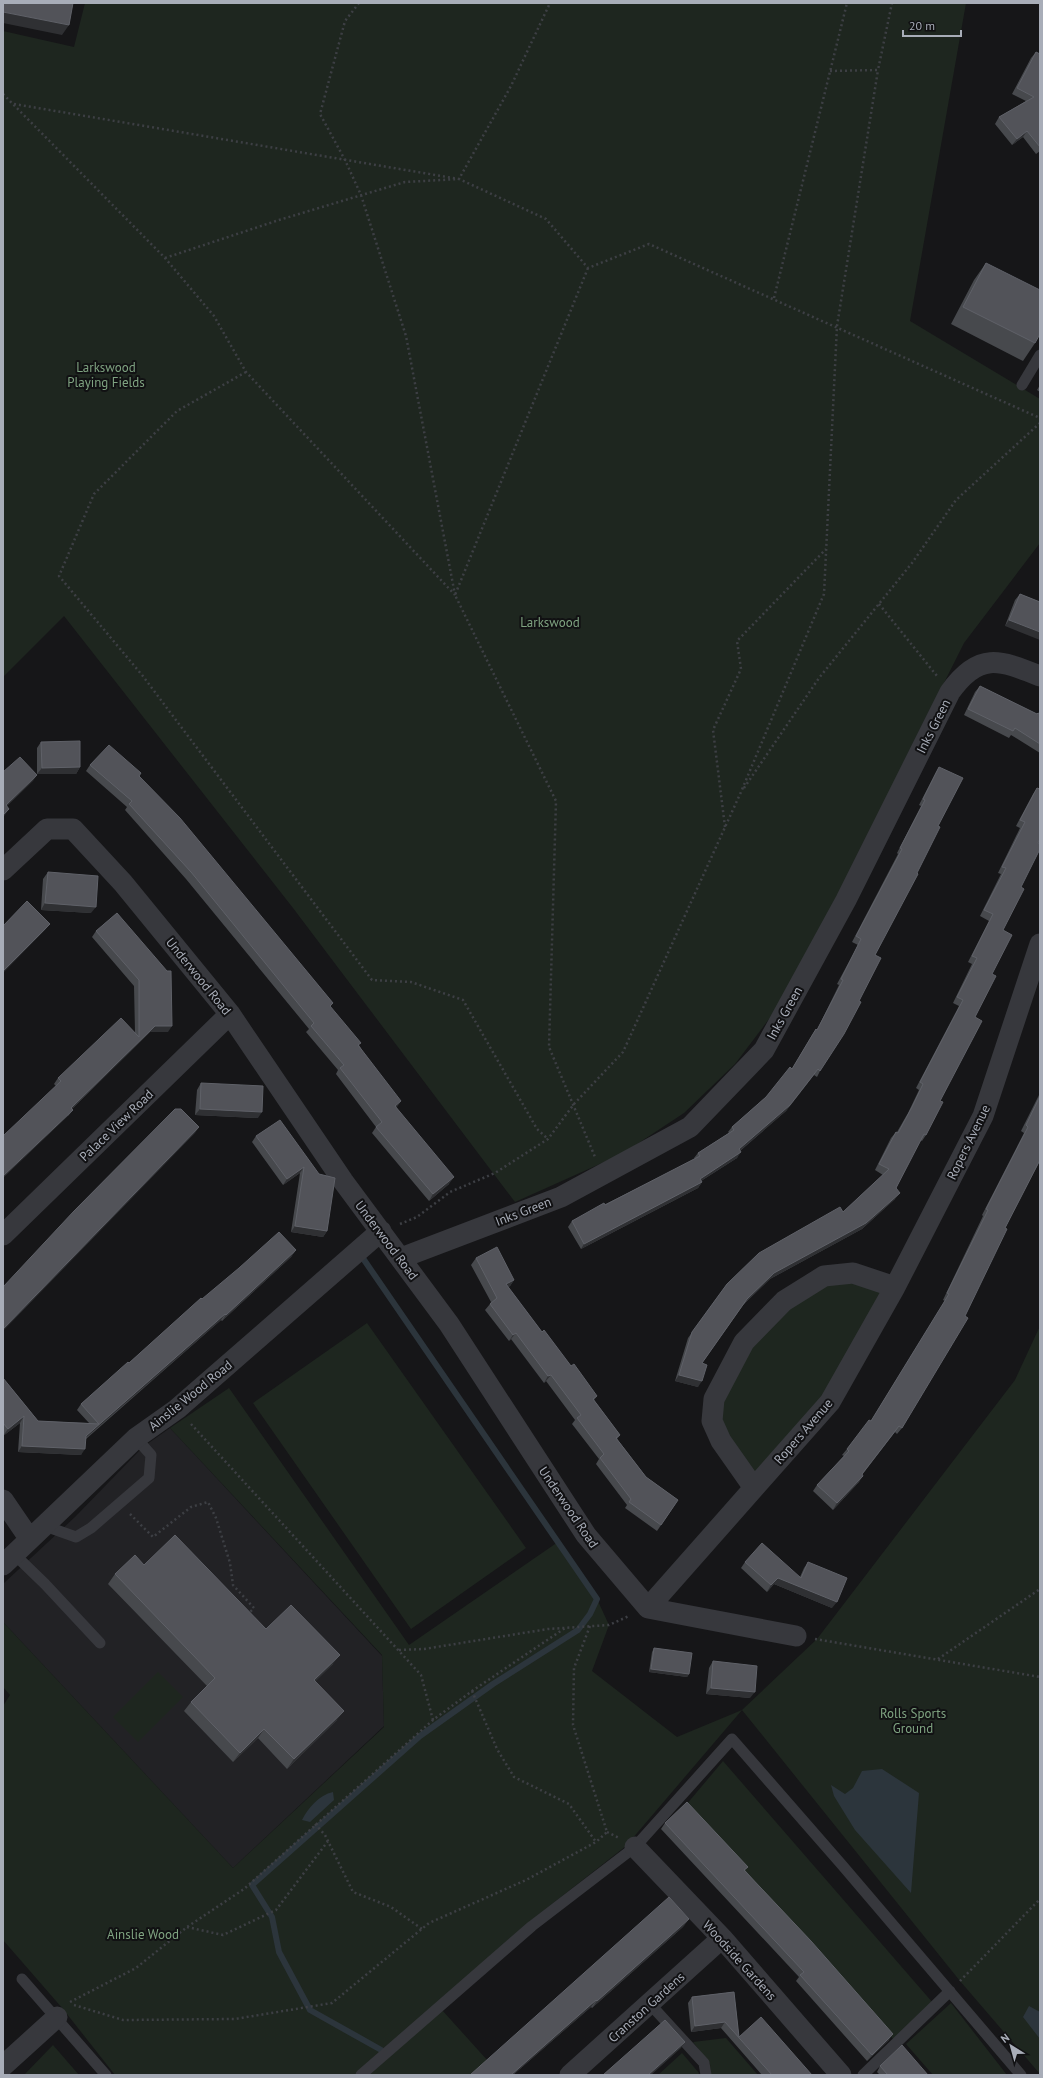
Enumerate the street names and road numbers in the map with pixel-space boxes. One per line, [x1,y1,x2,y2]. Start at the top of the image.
street label: Inks Green [913,696,954,756]
street label: Underwood Road [162,934,235,1019]
street label: Inks Green [763,983,806,1043]
street label: Palace View Road [76,1086,157,1165]
street label: Ropers Avenue [943,1102,994,1182]
street label: Inks Green [493,1193,554,1230]
street label: Underwood Road [351,1197,422,1283]
street label: Ainslie Wood Road [145,1356,236,1434]
street label: Ropers Avenue [770,1395,836,1468]
street label: Underwood Road [535,1463,602,1551]
street label: Woodside Gardens [699,1917,780,2004]
street label: Cranston Gardens [604,1968,688,2046]

